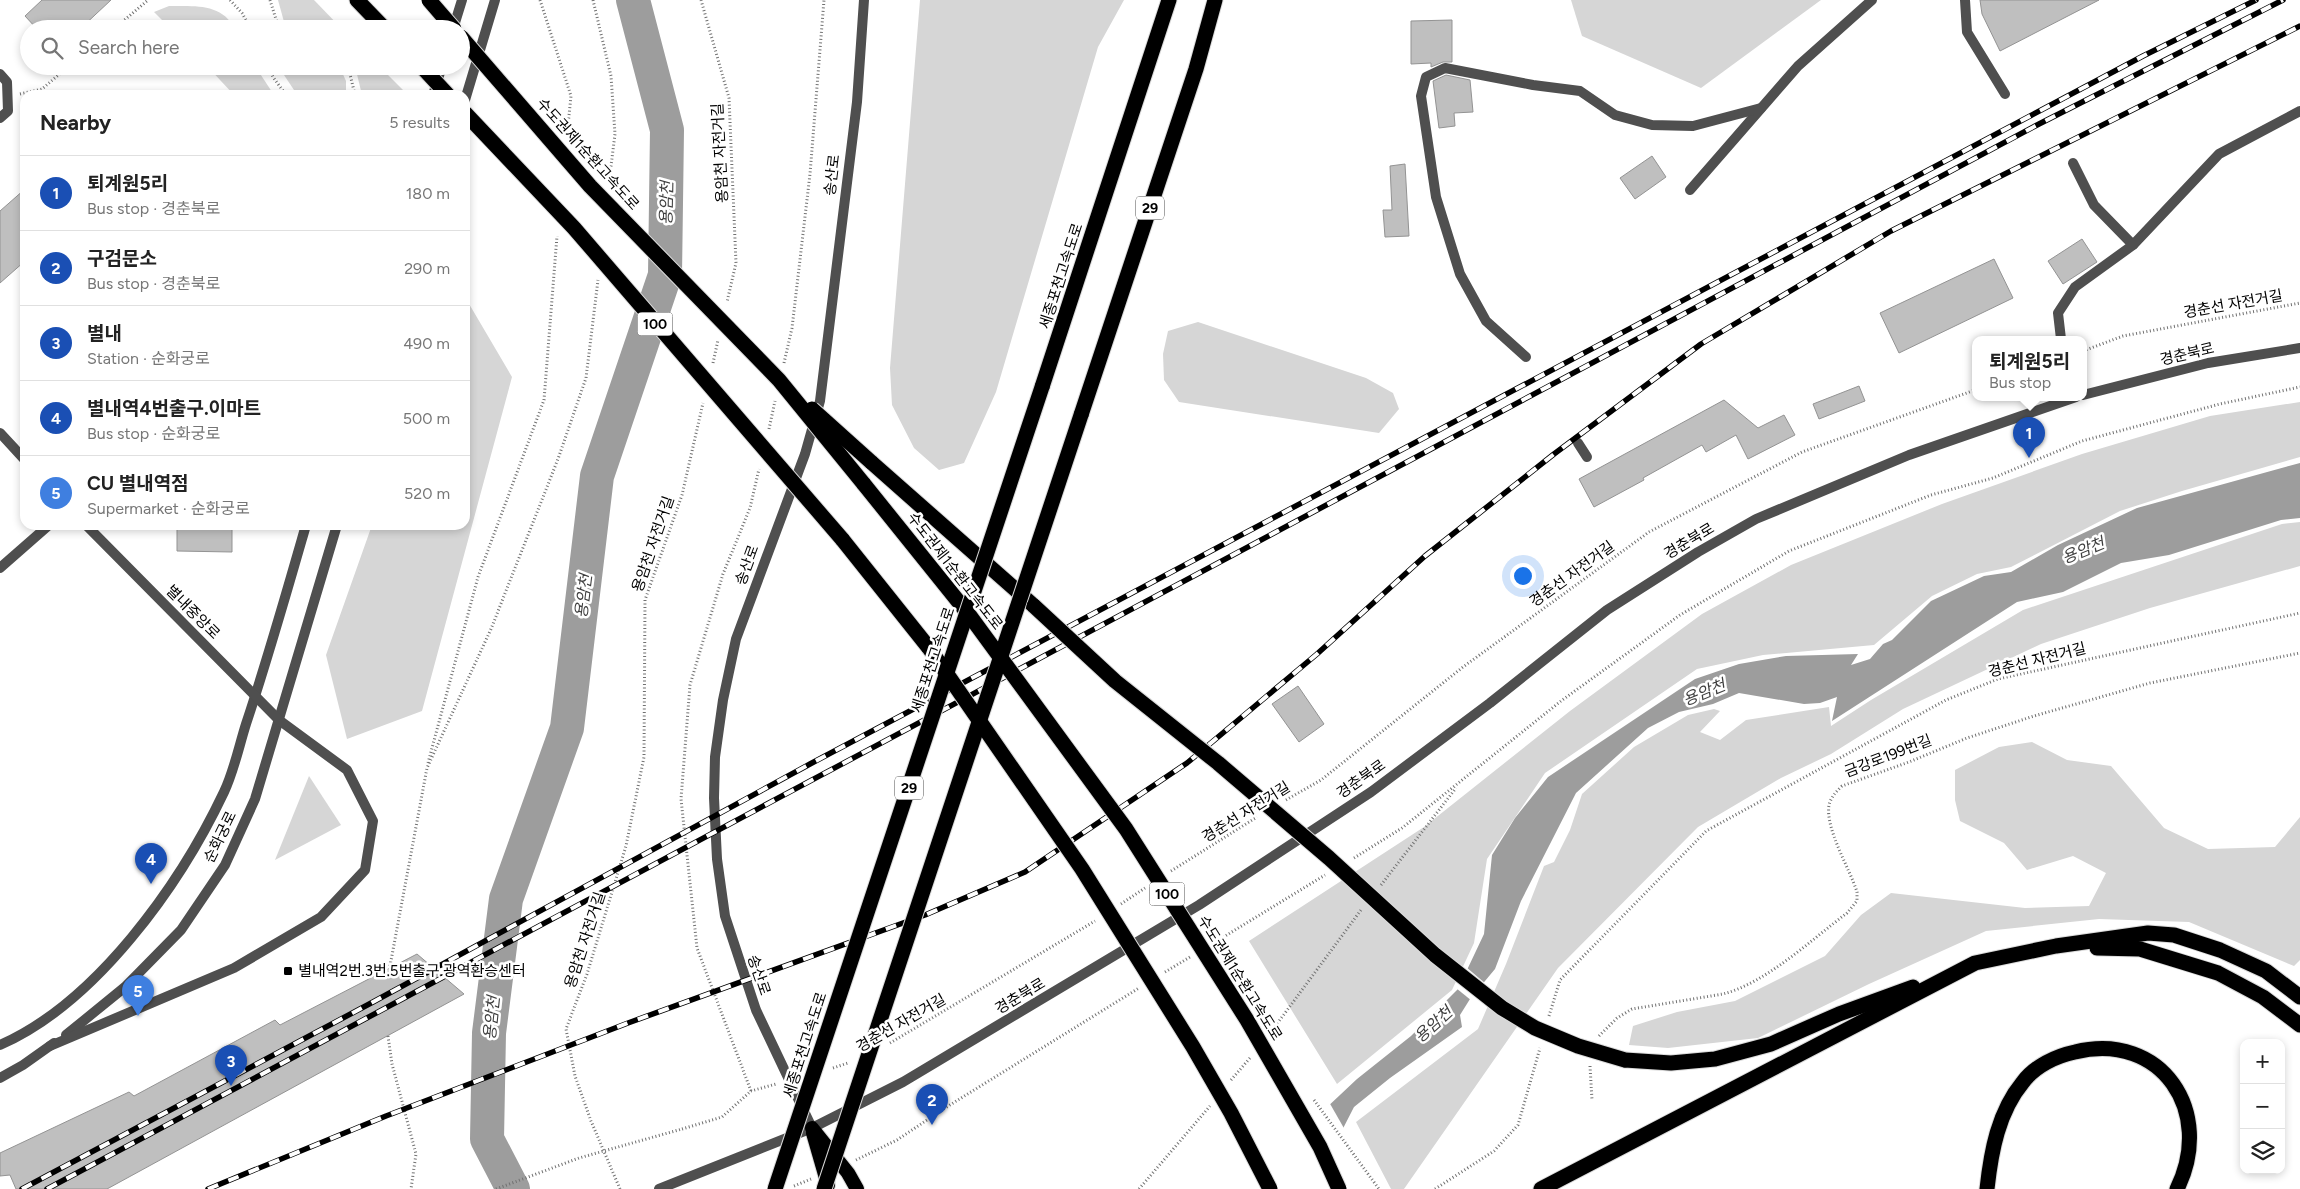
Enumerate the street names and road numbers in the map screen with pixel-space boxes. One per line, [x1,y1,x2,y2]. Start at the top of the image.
street label: 수도권제1순환고속도로 [533,94,643,214]
street label: 용암천 자전거길 [708,102,732,204]
street label: 송산로 [821,153,843,197]
road number: 29 [1136,197,1164,220]
street label: 세종포천고속도로 [1035,221,1087,331]
street label: 경춘선 자전거길 [2182,286,2284,322]
road number: 100 [638,312,672,336]
street label: 경춘북로 [2158,339,2216,369]
street label: 용암천 자전거길 [628,494,678,594]
street label: 수도권제1순환고속도로 [904,509,1006,633]
street label: 경춘북로 [1661,519,1717,563]
street label: 경춘선 자전거길 [1526,537,1618,611]
street label: 송산로 [731,542,763,588]
street label: 별내중앙로 [162,581,224,643]
street label: 세종포천고속도로 [907,605,959,715]
street label: 경춘선 자전거길 [1986,639,2088,681]
street label: 금강로199번길 [1842,731,1934,781]
street label: 경춘북로 [1333,756,1389,802]
road number: 29 [895,776,923,800]
street label: 경춘선 자전거길 [1199,778,1293,846]
street label: 순화궁로 [200,808,240,866]
road number: 100 [1150,882,1184,906]
street label: 용암천 자전거길 [561,890,609,990]
street label: 수도권제1순환고속도로 [1194,912,1286,1044]
street label: 송산로 [744,952,774,998]
street label: 경춘북로 [992,974,1048,1018]
street label: 세종포천고속도로 [779,990,831,1100]
street label: 경춘선 자전거길 [853,990,949,1056]

